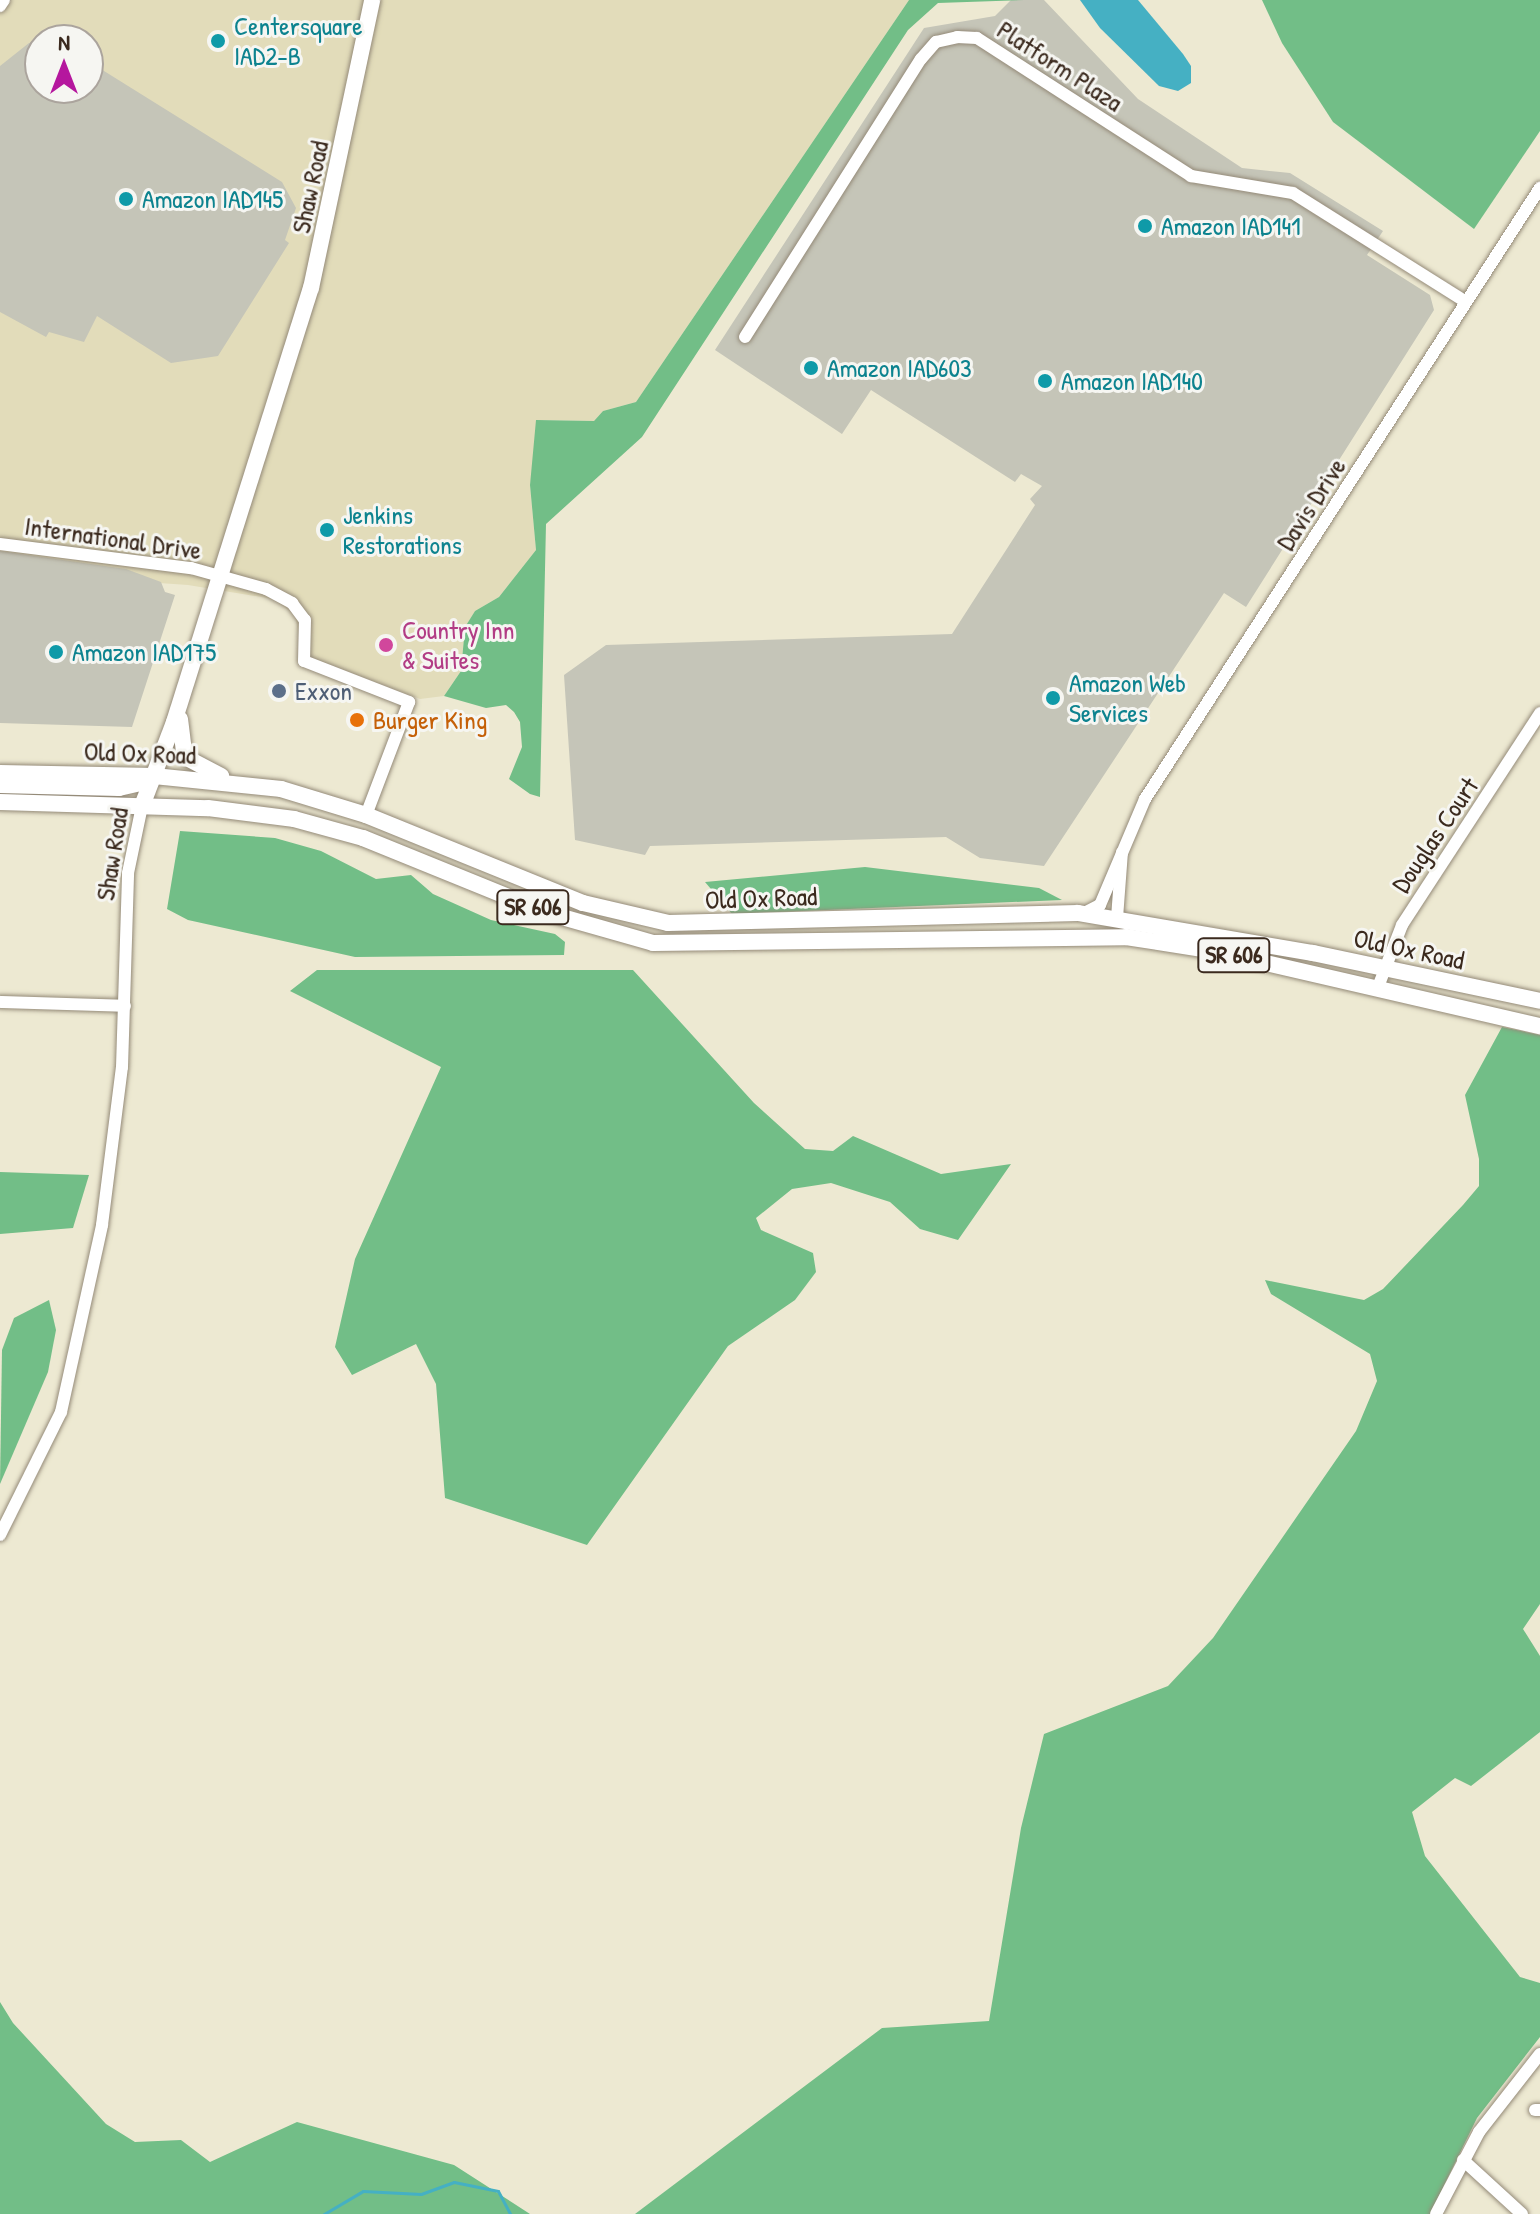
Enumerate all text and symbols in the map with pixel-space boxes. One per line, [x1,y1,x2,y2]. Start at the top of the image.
place label: Centersquare IAD2-B [234,10,363,72]
street label: Platform Plaza [992,14,1128,118]
north arrow [24,24,104,104]
text: N [58,27,70,57]
marker: Centersquare IAD2-B [209,32,227,50]
street label: Shaw Road [285,138,335,236]
place label: Amazon IAD145 [142,183,283,215]
marker: Amazon IAD145 [117,190,135,208]
place label: Amazon IAD141 [1161,210,1301,242]
marker: Amazon IAD141 [1136,217,1154,235]
place label: Amazon IAD603 [827,352,972,384]
marker: Amazon IAD603 [802,359,820,377]
place label: Amazon IAD140 [1061,365,1203,397]
marker: Amazon IAD140 [1036,372,1054,390]
street label: Davis Drive [1270,452,1352,556]
place label: Jenkins Restorations [343,499,462,560]
street label: International Drive [23,510,203,566]
marker: Jenkins Restorations [318,521,336,539]
place label: Country Inn & Suites [402,614,514,676]
place label: Amazon IAD175 [72,636,216,668]
marker: Country Inn & Suites [377,636,395,654]
marker: Amazon IAD175 [47,643,65,661]
place label: Amazon Web Services [1069,667,1186,728]
place label: Exxon [295,675,352,707]
marker: Exxon [270,682,288,700]
marker: Amazon Web Services [1044,689,1062,707]
place label: Burger King [373,704,487,736]
marker: Burger King [348,711,366,729]
street label: Old Ox Road [83,735,197,771]
street label: Douglas Court [1385,772,1485,898]
street label: Shaw Road [89,805,135,903]
street label: Old Ox Road [704,880,818,916]
road number: SR 606 [495,887,571,927]
street label: Old Ox Road [1351,922,1467,976]
road number: SR 606 [1196,935,1272,975]

